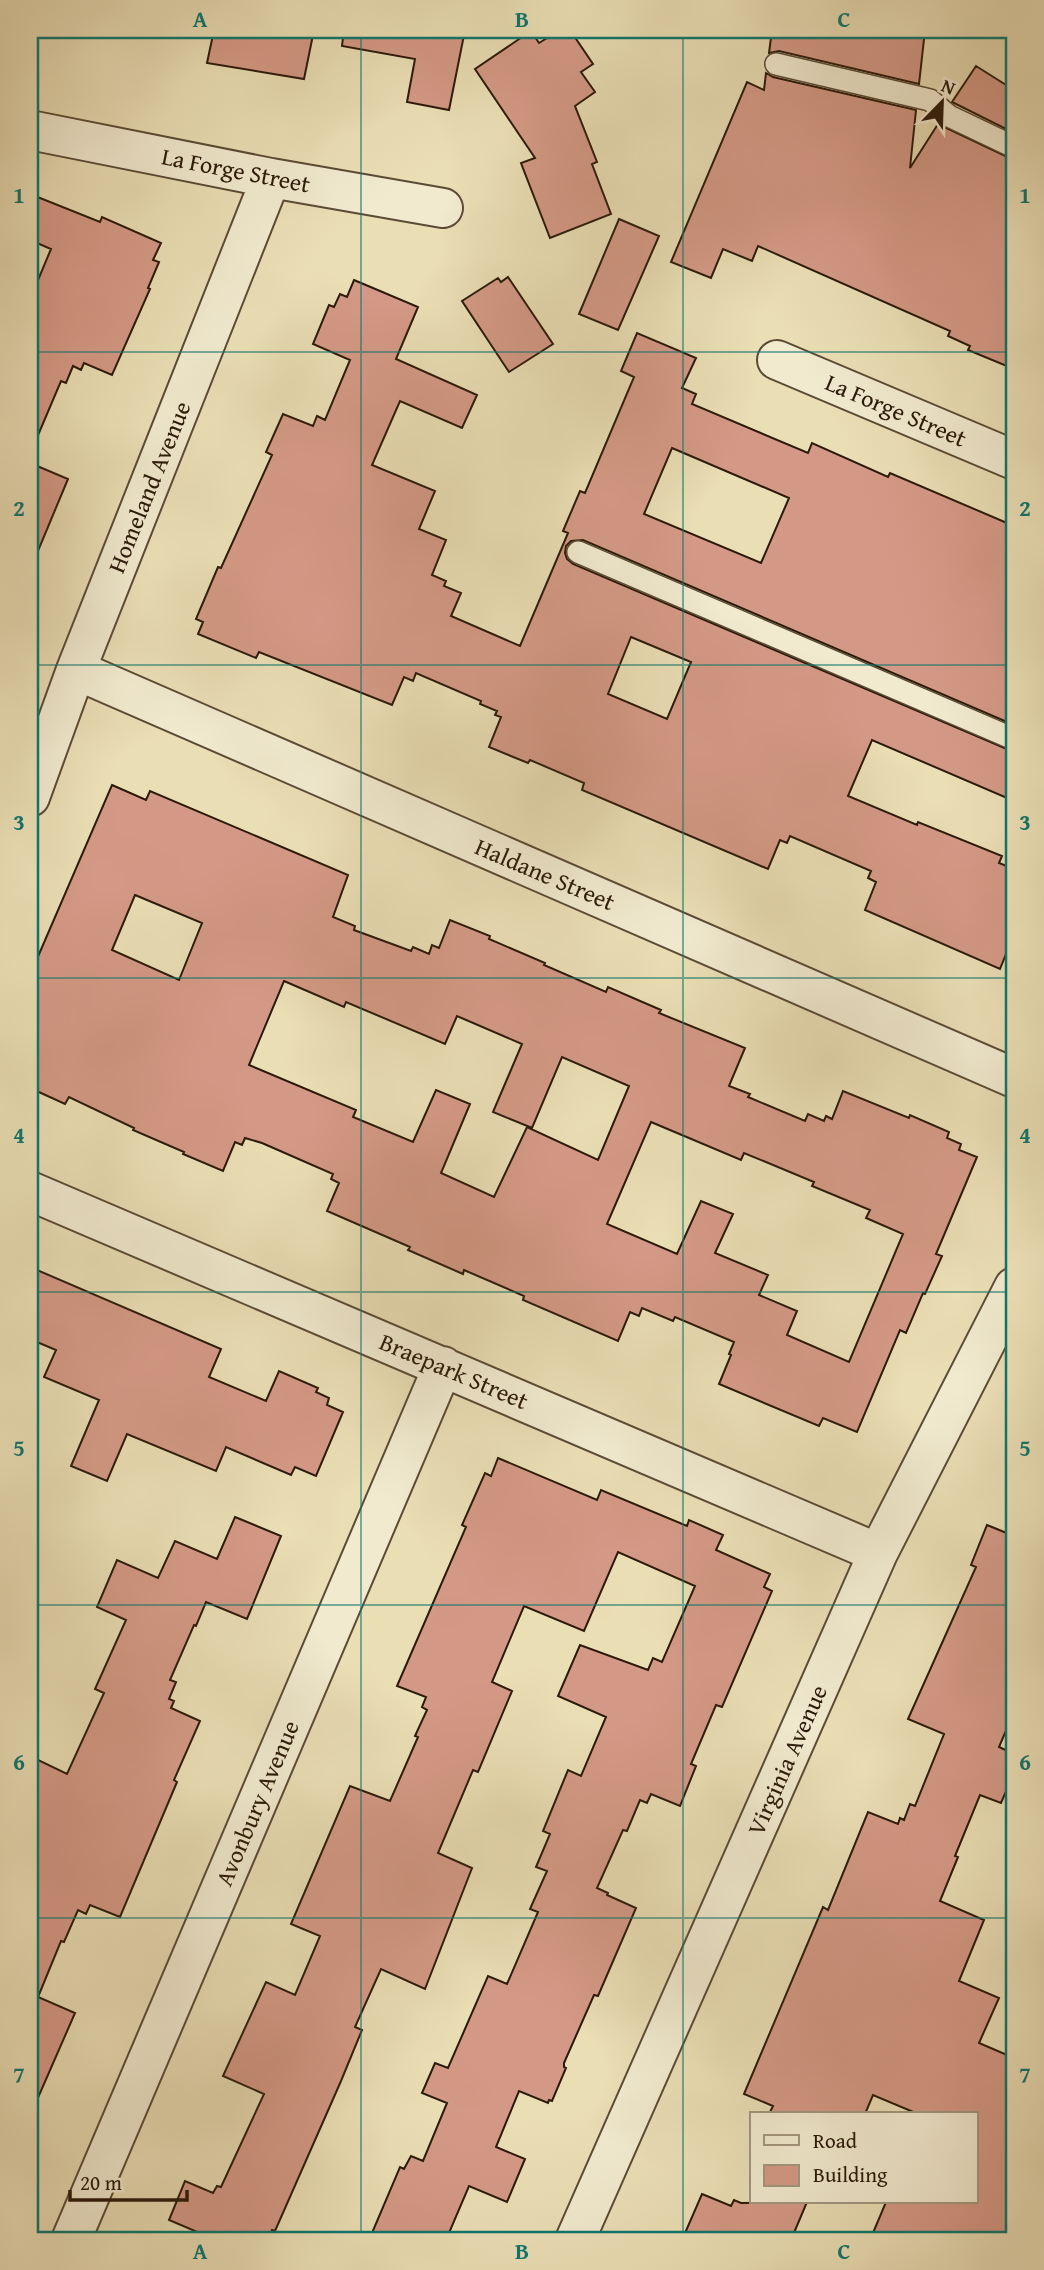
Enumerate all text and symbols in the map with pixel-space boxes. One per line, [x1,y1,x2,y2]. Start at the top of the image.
text: A [193,2,208,35]
text: B [515,2,529,35]
text: C [837,2,851,35]
north arrow [908,66,978,136]
text: N [937,71,960,102]
street label: La Forge Street [159,138,314,202]
text: 1 [13,178,25,211]
text: 1 [1019,178,1031,211]
street label: La Forge Street [820,365,973,456]
street label: Homeland Avenue [99,396,199,578]
text: 2 [13,491,25,524]
text: 2 [1019,491,1031,524]
text: 3 [13,805,25,838]
text: 3 [1019,805,1031,838]
street label: Haldane Street [470,829,621,919]
text: 4 [13,1118,25,1151]
text: 4 [1019,1118,1031,1151]
street label: Braepark Street [374,1324,534,1418]
text: 5 [13,1431,25,1464]
text: 5 [1019,1431,1031,1464]
street label: Virginia Avenue [738,1679,836,1841]
street label: Avonbury Avenue [206,1715,308,1891]
text: 6 [13,1745,25,1778]
text: 6 [1019,1745,1031,1778]
text: 7 [13,2058,25,2091]
text: 7 [1019,2058,1031,2091]
legend [750,2112,978,2204]
text: Road [813,2125,858,2156]
scale bar [70,2158,187,2202]
text: Building [813,2159,888,2190]
text: 20 m [80,2167,122,2198]
text: A [193,2234,208,2267]
text: B [515,2234,529,2267]
text: C [837,2234,851,2267]

